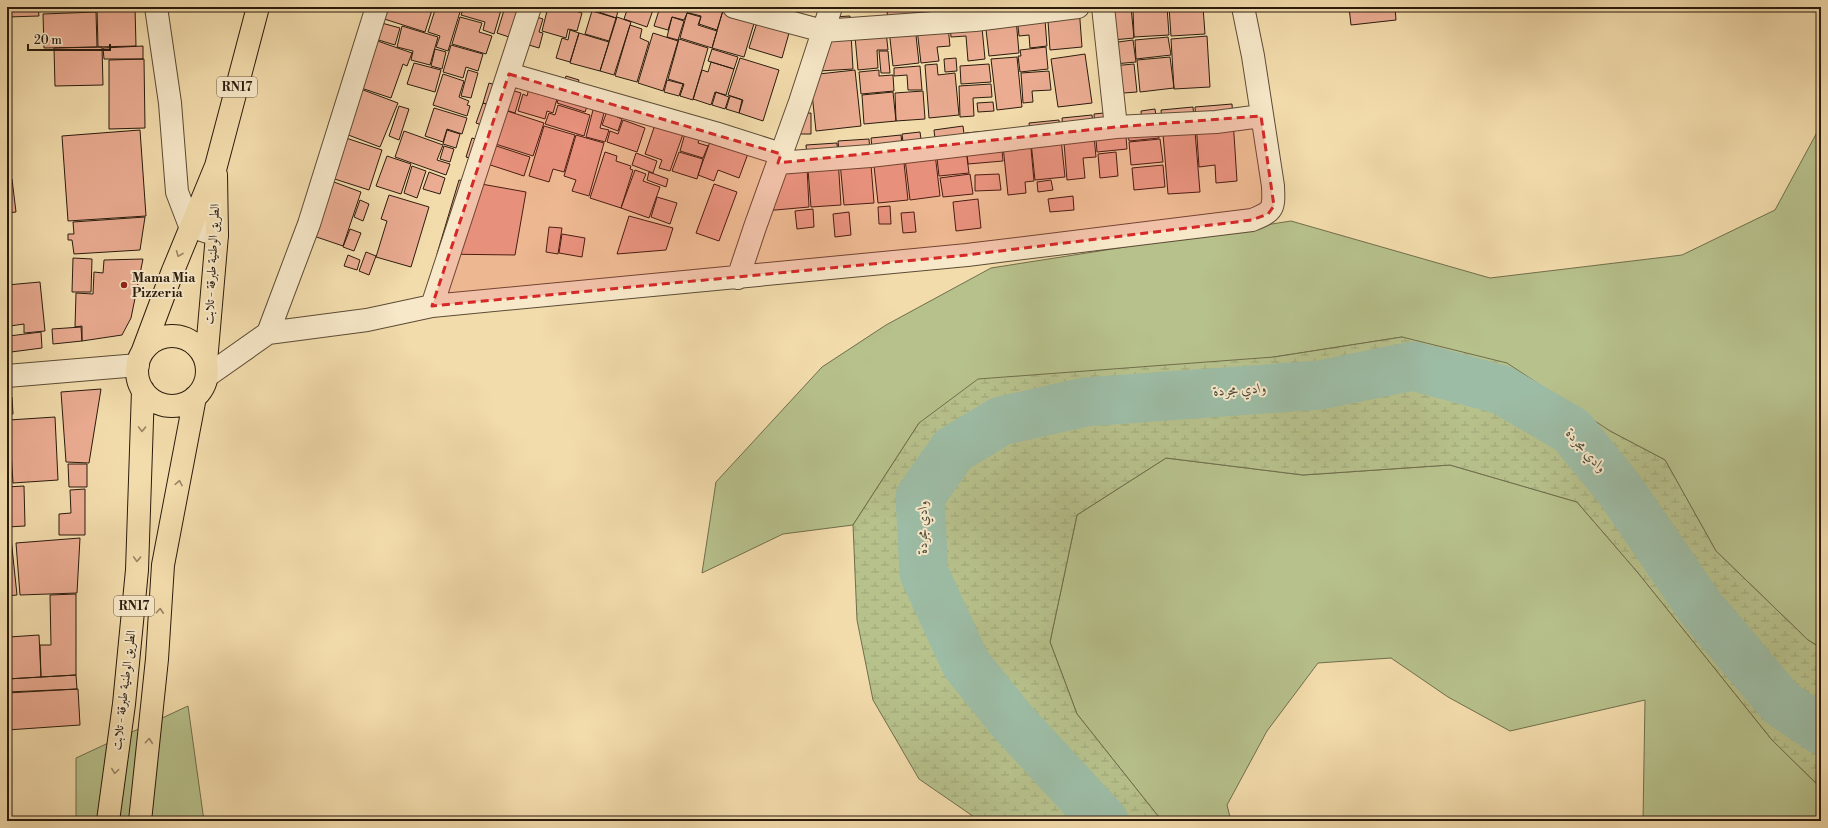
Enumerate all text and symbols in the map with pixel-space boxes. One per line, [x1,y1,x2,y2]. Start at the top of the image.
scale bar [28,26,110,52]
text: 20 m [34,33,62,48]
road number: RN17 [217,77,257,97]
street label: الطريق الوطنية طبرقة - تلابت [201,203,223,325]
one-way arrow [176,250,184,257]
place label: Mama Mia Pizzeria [132,270,196,301]
marker: Mama Mia Pizzeria [119,280,129,290]
water label: وادي مجردة [1212,379,1267,403]
water label: وادي مجردة [1559,424,1611,478]
one-way arrow [138,426,146,432]
one-way arrow [174,479,182,486]
water label: وادي مجردة [914,500,934,555]
one-way arrow [133,556,142,562]
road number: RN17 [114,596,154,616]
one-way arrow [156,608,165,614]
street label: الطريق الوطنية طبرقة - تلابت [109,629,139,751]
one-way arrow [145,737,154,744]
one-way arrow [111,768,120,774]

